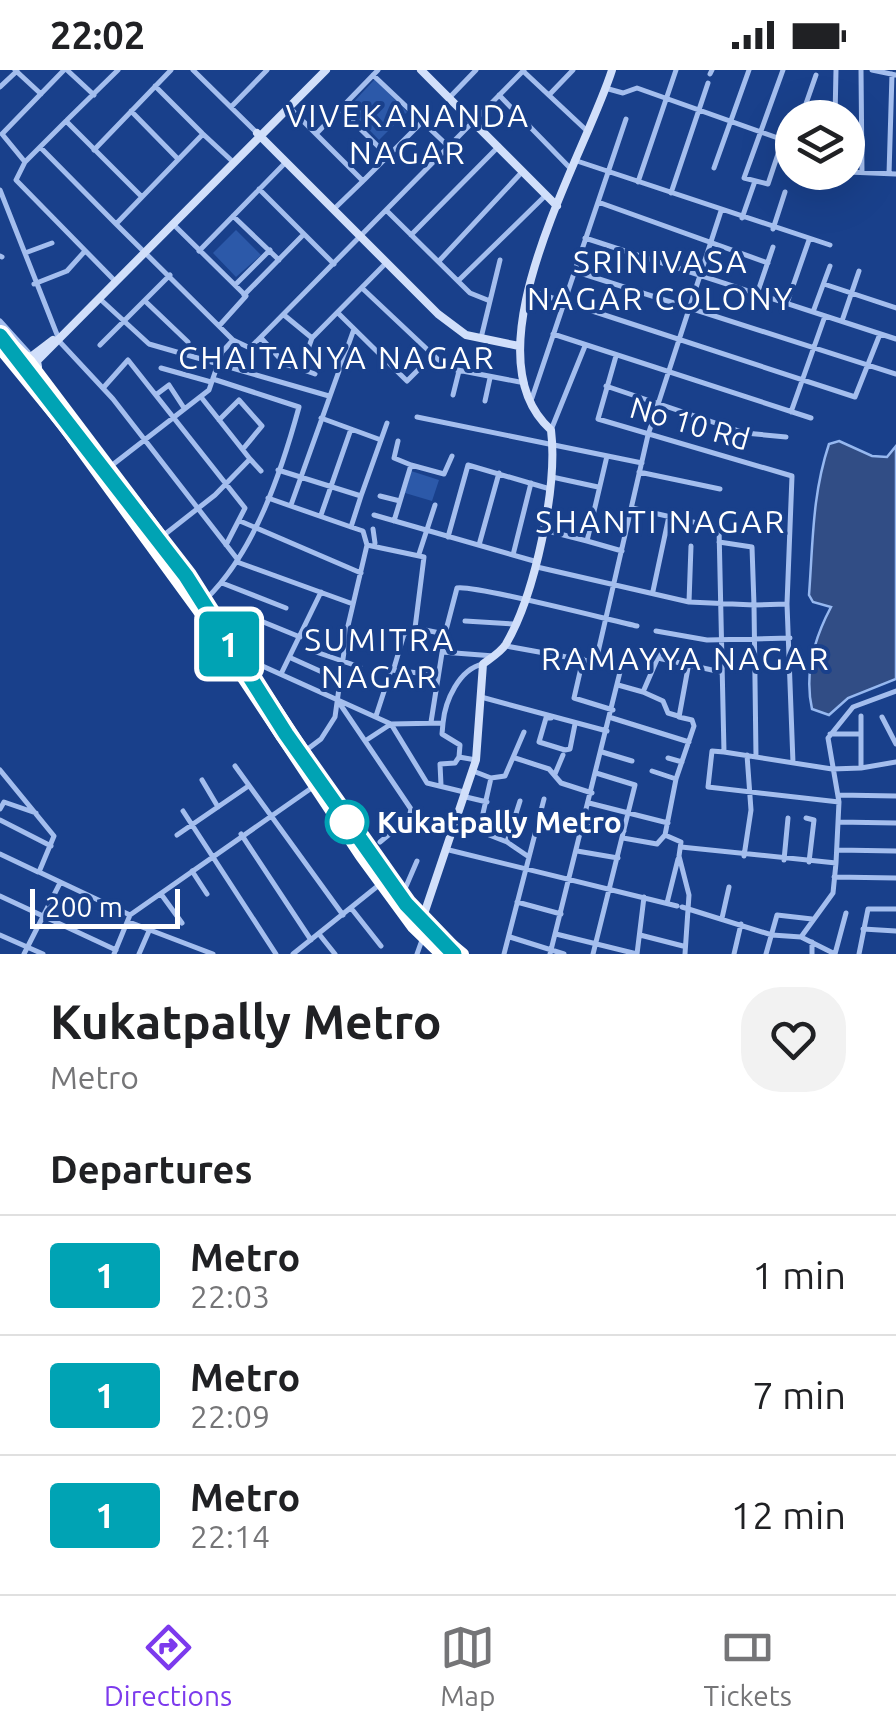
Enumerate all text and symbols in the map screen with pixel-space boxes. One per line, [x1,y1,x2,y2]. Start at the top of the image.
text: 22:02 [50,14,145,56]
district label: VIVEKANANDA NAGAR [285,97,531,170]
map controls [775,100,865,190]
button: layers [775,100,865,190]
district label: SRINIVASA NAGAR COLONY [527,243,795,316]
district label: CHAITANYA NAGAR [178,339,496,375]
street label: No 10 Rd [626,390,754,456]
district label: SHANTI NAGAR [535,503,787,539]
line badge: 1 [196,612,262,676]
district label: SUMITRA NAGAR [304,621,456,694]
text: 1 [219,624,239,664]
district label: RAMAYYA NAGAR [541,640,831,676]
marker: Kukatpally Metro [326,801,368,843]
place label: Kukatpally Metro [377,805,622,839]
scale bar [30,884,180,928]
text: 200 m [45,891,123,922]
button: heart [741,987,846,1092]
text: Kukatpally Metro [50,994,442,1048]
text: Metro [50,1059,139,1095]
text: Departures [50,1148,252,1190]
text: Metro [190,1236,300,1278]
text: 1 min [752,1254,846,1296]
text: 1 [95,1255,115,1295]
text: 22:03 [190,1278,270,1314]
text: Metro [190,1356,300,1398]
text: 7 min [752,1374,846,1416]
text: 1 [95,1375,115,1415]
text: 22:09 [190,1398,270,1434]
text: Metro [190,1476,300,1518]
text: 12 min [731,1494,846,1536]
text: 1 [95,1495,115,1535]
text: 22:14 [190,1518,270,1554]
tab: Directions [104,1620,232,1711]
tab: Map [440,1620,495,1711]
tab: Tickets [704,1620,792,1711]

